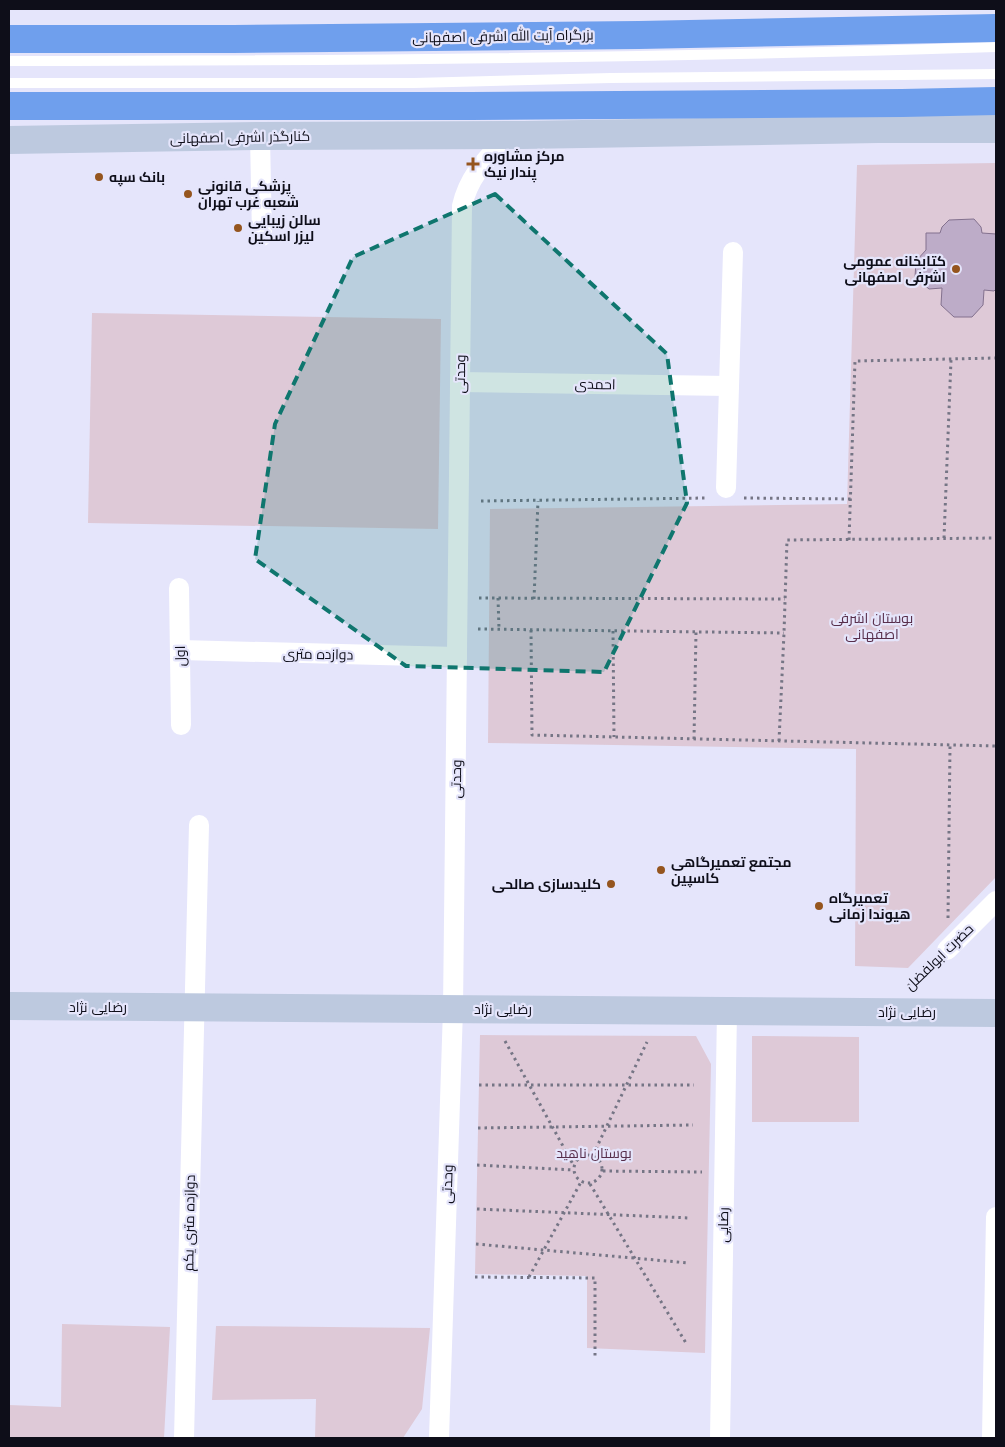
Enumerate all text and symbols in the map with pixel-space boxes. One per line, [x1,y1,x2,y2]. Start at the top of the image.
street label: بزرگراه آیت الله اشرفی اصفهانی [412,25,594,46]
street label: کنارگذر اشرفی اصفهانی [170,127,310,146]
place label: مرکز مشاوره پندار نیک [484,147,565,183]
marker: مرکز مشاوره پندار نیک [466,157,480,171]
place label: بانک سپه [109,168,165,187]
marker: بانک سپه [93,171,105,183]
place label: پزشکی قانونی شعبه غرب تهران [198,177,299,211]
marker: پزشکی قانونی شعبه غرب تهران [182,188,194,200]
place label: سالن زیبایی لیزر اسکین [248,211,321,245]
marker: سالن زیبایی لیزر اسکین [232,222,244,234]
place label: کتابخانه عمومی اشرفی اصفهانی [843,252,946,286]
marker: کتابخانه عمومی اشرفی اصفهانی [950,263,962,275]
street label: وحدتی [451,354,468,394]
street label: احمدی [574,375,616,392]
park label: بوستان اشرفی اصفهانی [831,609,913,642]
street label: دوازده متری [283,644,353,663]
street label: اول [171,645,189,667]
street label: وحدتی [447,759,464,799]
place label: مجتمع تعمیرگاهی کاسپین [671,853,792,888]
marker: مجتمع تعمیرگاهی کاسپین [655,864,667,876]
place label: کلیدسازى صالحى [492,875,601,893]
marker: کلیدسازى صالحى [605,878,617,890]
place label: تعمیرگاه هیوندا زمانی [829,889,910,923]
marker: تعمیرگاه هیوندا زمانی [813,900,825,912]
street label: حضرت ابولفضل [901,920,976,994]
street label: رضایی نژاد [69,998,127,1015]
street label: رضایی نژاد [474,1000,532,1017]
street label: رضایی نژاد [878,1003,936,1020]
park label: بوستان ناهید [556,1144,632,1161]
street label: وحدتی [437,1164,456,1204]
street label: دوازده متری یکم [179,1175,200,1272]
street label: رضایی [714,1207,731,1243]

